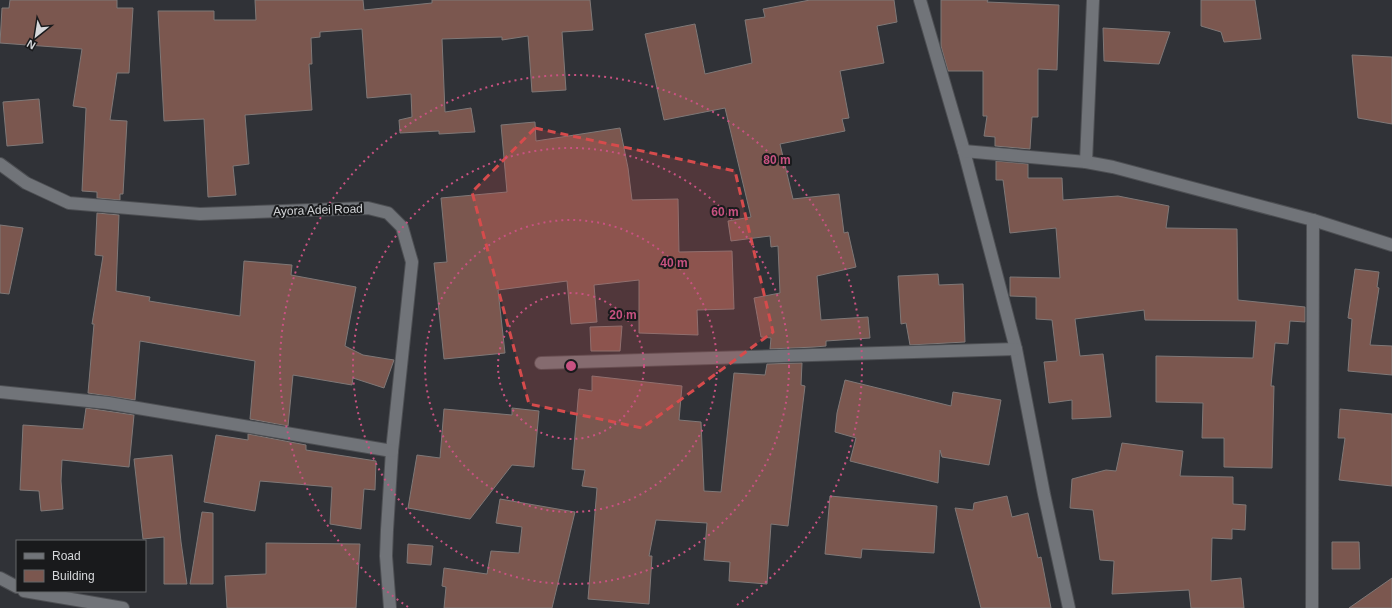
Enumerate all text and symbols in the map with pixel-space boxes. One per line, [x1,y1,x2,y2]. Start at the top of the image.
north arrow [16,16,56,56]
text: N [25,37,37,52]
text: 80 m [763,153,791,167]
street label: Ayora Adei Road [273,201,363,219]
text: 60 m [711,205,739,219]
text: 40 m [660,256,688,270]
text: 20 m [609,308,637,322]
centre of rings [564,359,578,373]
legend [16,540,146,592]
text: Road [52,549,81,563]
text: Building [52,569,95,583]

